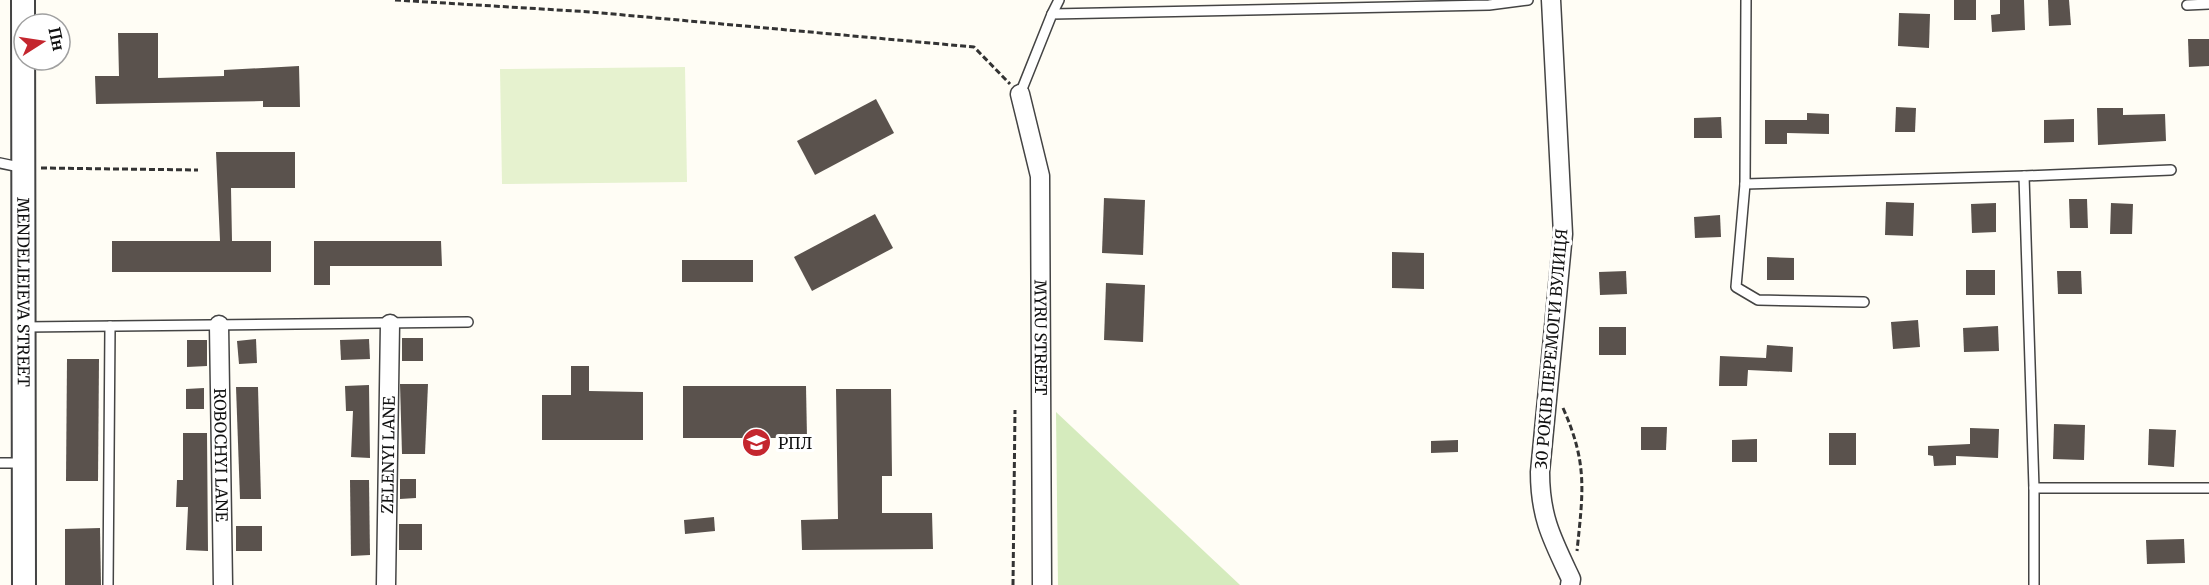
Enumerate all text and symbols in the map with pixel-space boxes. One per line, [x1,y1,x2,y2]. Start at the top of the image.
north arrow [12,12,72,72]
text: Пн [44,25,69,53]
street label: MENDELIEIEVA STREET [13,197,34,387]
street label: 30 РОКІВ ПЕРЕМОГИ ВУЛИЦЯ [1530,228,1572,470]
street label: MYRU STREET [1031,280,1051,395]
street label: ROBOCHYI LANE [210,388,232,523]
street label: ZELENYI LANE [377,395,399,514]
school or university icon: РПЛ [741,427,773,459]
place label: РПЛ [778,433,812,453]

